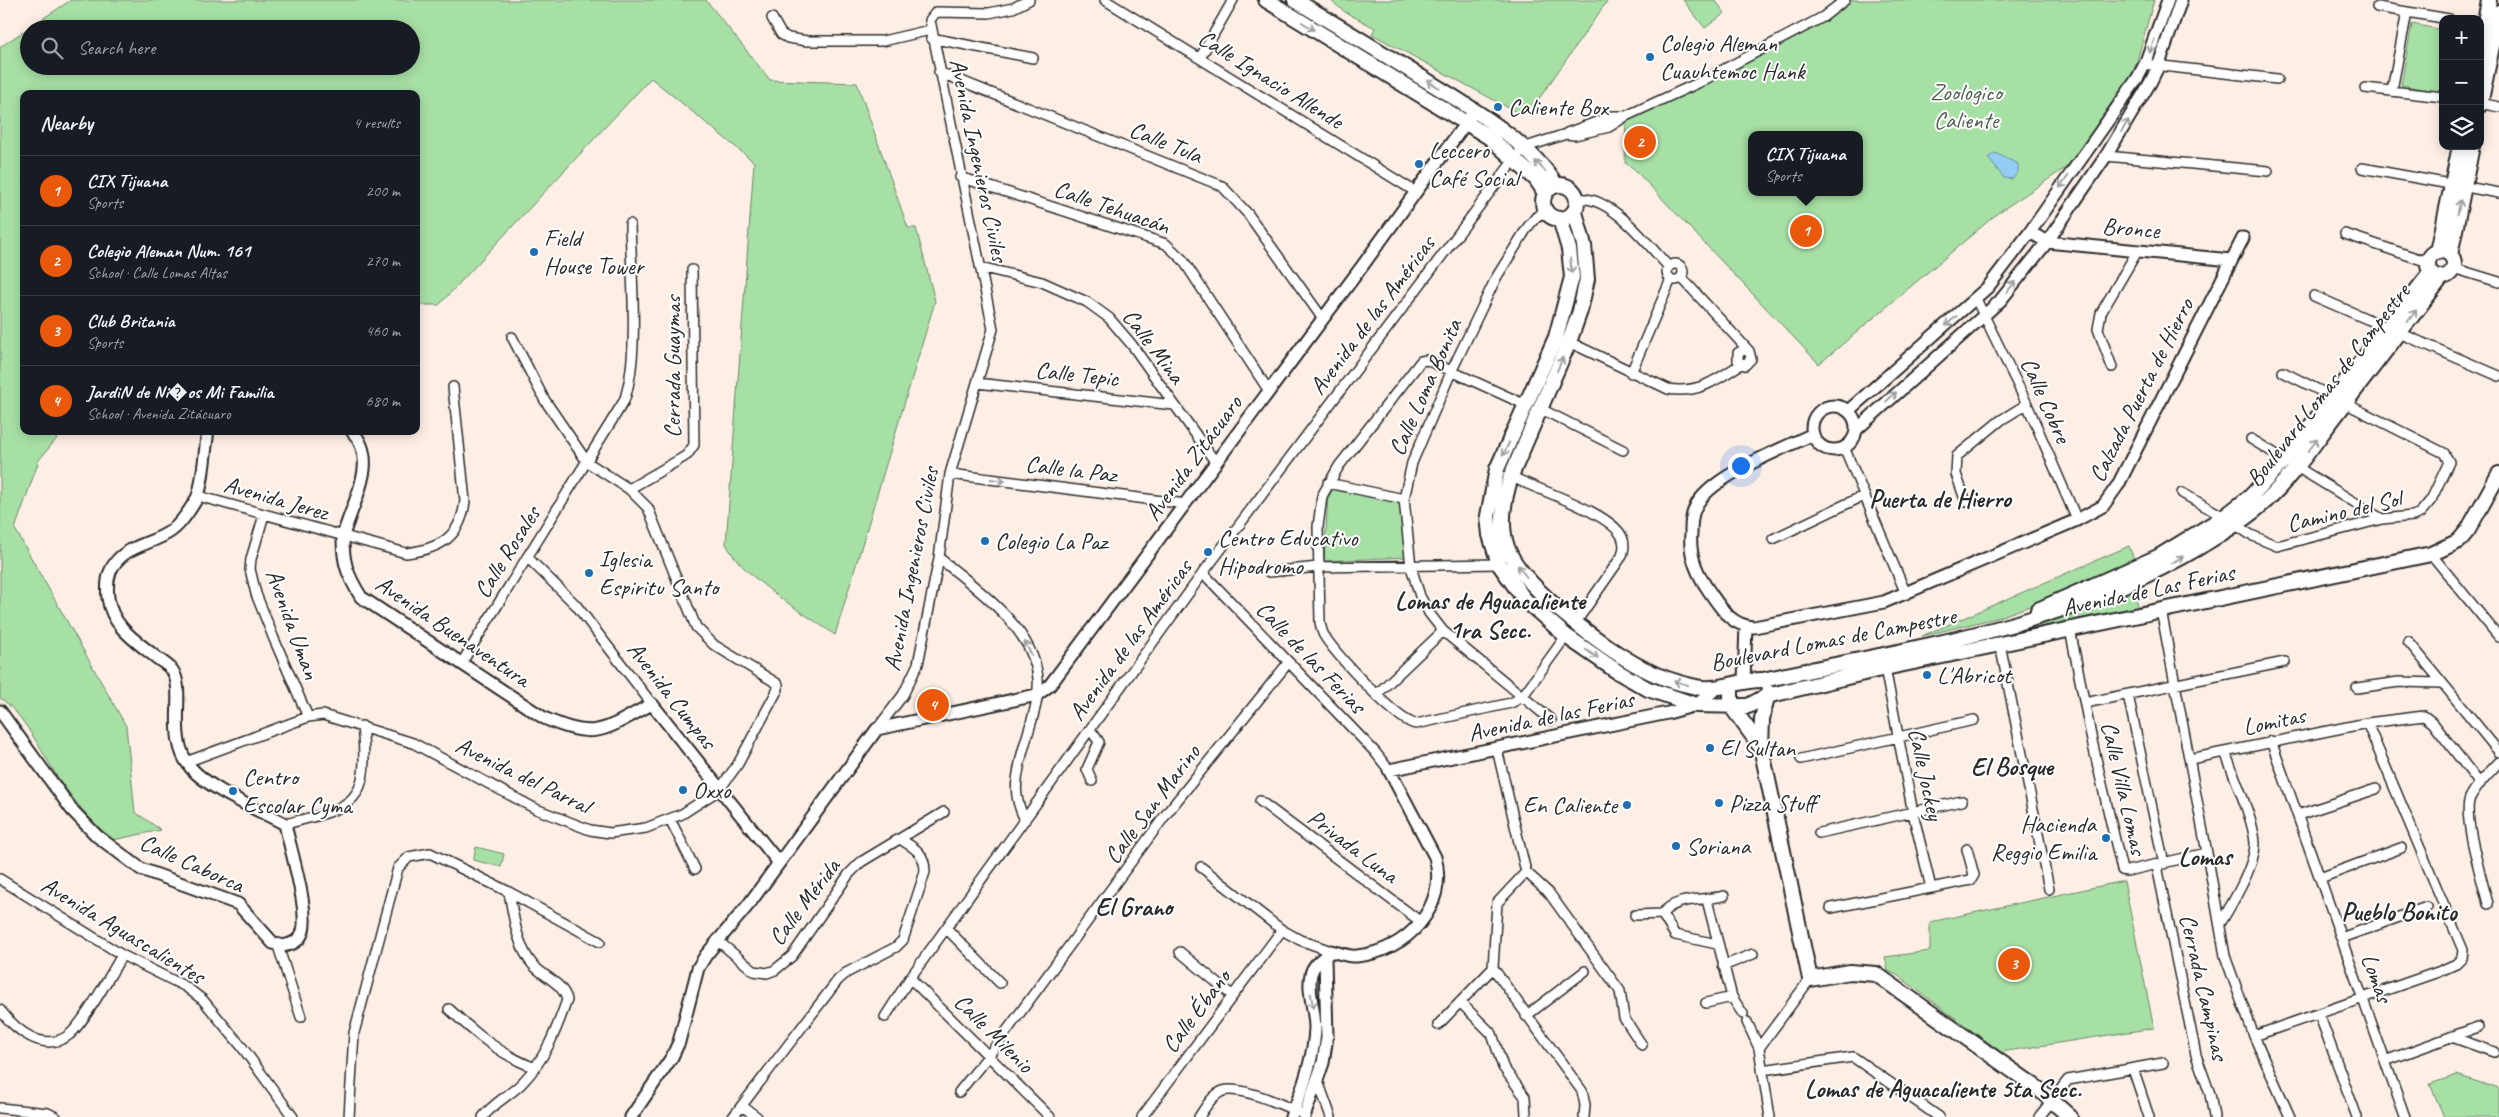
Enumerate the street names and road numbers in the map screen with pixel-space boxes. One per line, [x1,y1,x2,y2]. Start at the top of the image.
street label: Calle Ignacio Allende [1193,22,1351,137]
street label: Avenida Ingenieros Civiles [943,56,1016,266]
street label: Calle Tula [1125,114,1208,171]
street label: Calle Tehuacán [1050,173,1175,241]
street label: Bronce [2101,211,2163,246]
street label: Avenida de las Américas [1302,228,1443,401]
street label: Boulevard Lomas de Campestre [2239,276,2418,492]
street label: Calzada Puerta de Hierro [2082,292,2201,487]
street label: Cerrada Guaymas [657,294,687,438]
street label: Calle Mina [1116,302,1193,391]
street label: Calle Loma Bonita [1382,313,1469,460]
street label: Calle Cobre [2014,353,2079,449]
street label: Calle Tepic [1034,355,1121,393]
street label: Avenida Zitácuaro [1137,388,1249,527]
street label: Calle la Paz [1024,449,1121,490]
street label: Avenida Ingenieros Civiles [877,463,946,673]
street label: Avenida Jerez [220,469,334,528]
street label: Camino del Sol [2284,482,2408,539]
street label: Calle Rosales [467,499,548,603]
street label: Avenida de las Américas [1062,552,1199,726]
street label: Avenida de Las Ferias [2059,557,2239,623]
street label: Avenida Uman [259,565,327,683]
street label: Avenida Buenaventura [370,568,538,695]
street label: Calle de las Ferias [1250,594,1374,722]
street label: Boulevard Lomas de Campestre [1708,600,1960,678]
street label: Avenida Cumpas [621,635,724,756]
street label: Avenida de las Ferias [1465,683,1638,748]
street label: Lomitas [2240,699,2310,742]
street label: Calle Villa Lomas [2094,719,2154,859]
street label: Calle Jockey [1902,725,1951,825]
street label: Avenida del Parral [451,730,599,822]
street label: Calle San Marino [1097,737,1208,870]
street label: Privada Luna [1302,802,1405,891]
street label: Calle Caborca [135,827,250,900]
street label: Calle Mérida [762,852,847,951]
street label: Avenida Aguascalientes [36,869,212,992]
street label: Cerrada Campinas [2173,911,2236,1066]
street label: Lomas [2354,949,2400,1008]
street label: Calle Ébano [1155,961,1239,1059]
street label: Calle Milenio [948,987,1041,1080]

